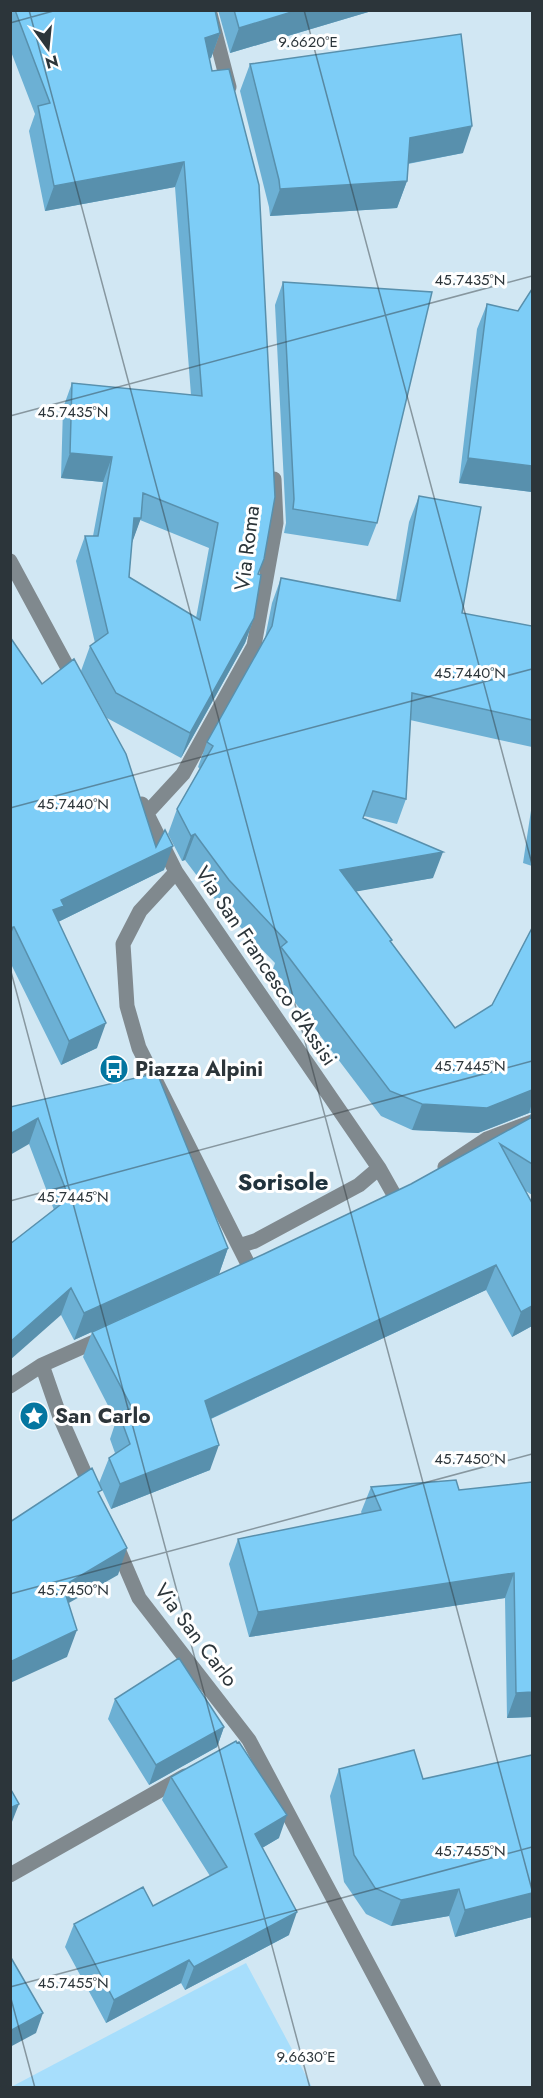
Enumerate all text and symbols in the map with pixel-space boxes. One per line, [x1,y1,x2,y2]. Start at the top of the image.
north arrow [18,18,78,78]
text: 9.6620°E [278,31,338,53]
text: N [43,49,61,75]
text: 45.7435°N [435,269,505,291]
text: 45.7435°N [38,401,108,423]
street label: Via Roma [227,504,267,592]
text: 45.7440°N [434,662,506,684]
text: 45.7440°N [37,793,109,815]
street label: Via San Francesco d'Assisi [188,860,344,1072]
bus stop icon: Piazza Alpini [98,1053,130,1085]
place label: Piazza Alpini [135,1054,263,1084]
text: 45.7445°N [434,1055,506,1077]
district label: Sorisole [238,1164,328,1199]
text: 45.7445°N [37,1186,109,1208]
place icon: San Carlo [18,1400,50,1432]
place label: San Carlo [55,1401,151,1431]
text: 45.7450°N [434,1448,506,1470]
street label: Via San Carlo [147,1577,245,1693]
text: 45.7450°N [37,1579,109,1601]
text: 45.7455°N [434,1840,506,1862]
text: 45.7455°N [37,1972,109,1994]
text: 9.6630°E [277,2046,335,2068]

